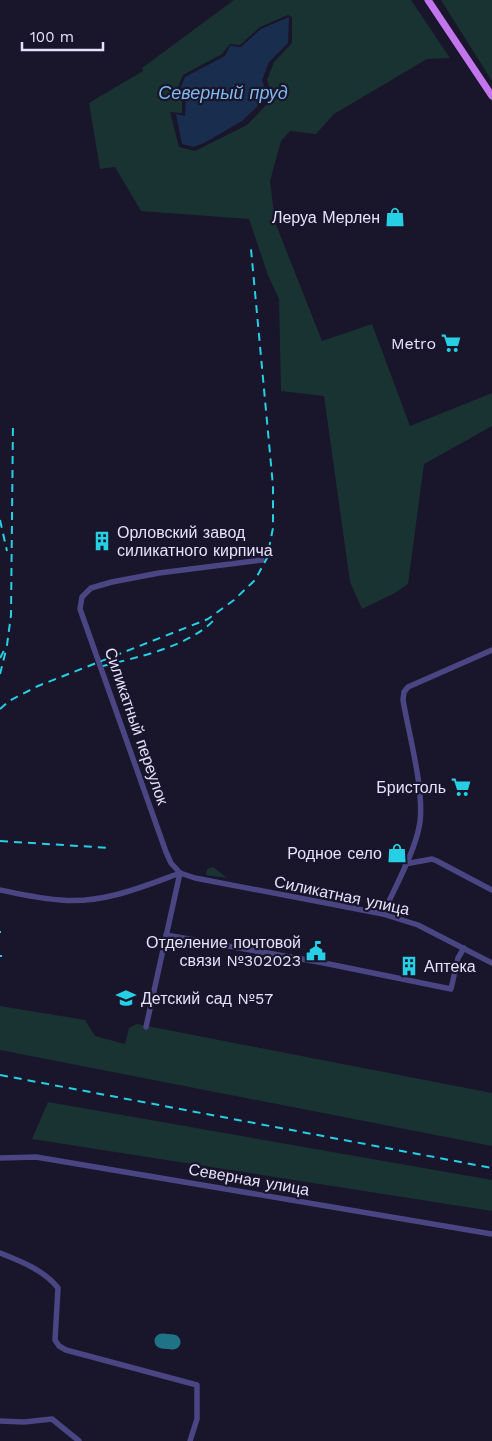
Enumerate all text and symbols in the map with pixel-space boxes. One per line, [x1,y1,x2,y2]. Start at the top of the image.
scale bar [22,20,104,52]
text: 100 m [30,28,74,46]
water label: Северный пруд [158,82,288,103]
shop icon: Леруа Мерлен [384,206,406,228]
place label: Леруа Мерлен [272,208,380,227]
supermarket icon: Metro [440,332,462,354]
place label: Metro [391,334,436,353]
place label: Орловский завод силикатного кирпича [117,523,273,560]
building icon: Орловский завод силикатного кирпича [91,530,113,552]
street label: Силикатный переулок [101,645,173,808]
supermarket icon: Бристоль [450,776,472,798]
place label: Бристоль [376,778,446,797]
shop icon: Родное село [386,842,408,864]
place label: Родное село [287,844,382,863]
street label: Силикатная улица [273,872,411,919]
place label: Отделение почтовой связи №302023 [146,933,301,970]
public building icon: Отделение почтовой связи №302023 [305,940,327,962]
building icon: Аптека [398,955,420,977]
place label: Аптека [424,957,476,976]
school or university icon: Детский сад №57 [115,987,137,1009]
place label: Детский сад №57 [141,989,273,1008]
street label: Северная улица [187,1160,311,1199]

